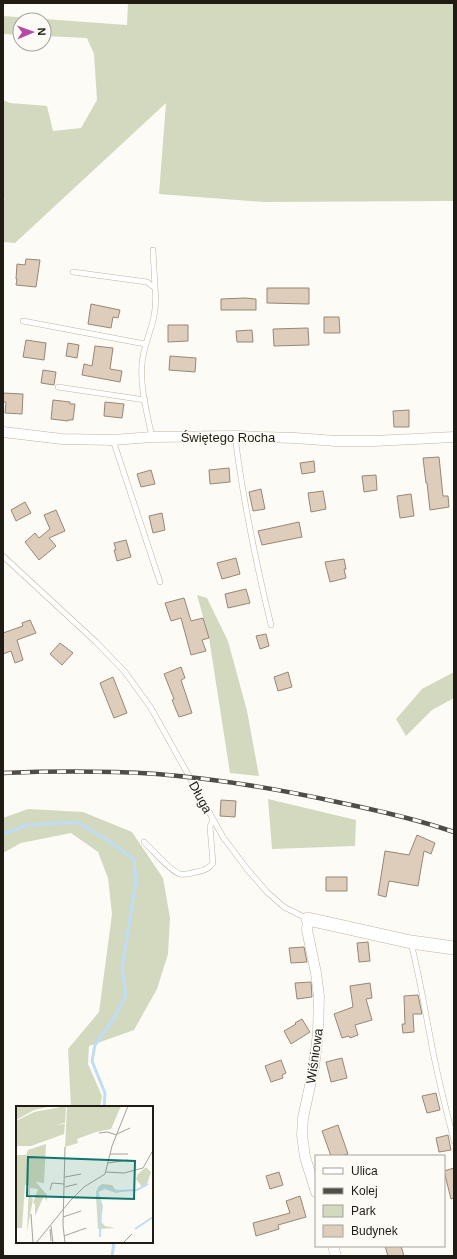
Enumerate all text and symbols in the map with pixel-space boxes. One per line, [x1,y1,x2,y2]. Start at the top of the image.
north arrow [12,12,52,52]
text: N [36,27,48,36]
street label: Świętego Rocha [181,430,276,445]
street label: Długa [186,779,216,816]
street label: Wiśniowa [303,1027,326,1085]
inset map [16,1106,153,1243]
legend [315,1155,445,1247]
text: Ulica [351,1164,378,1178]
text: Kolej [351,1184,378,1198]
text: Park [351,1204,377,1218]
text: Budynek [351,1224,399,1238]

